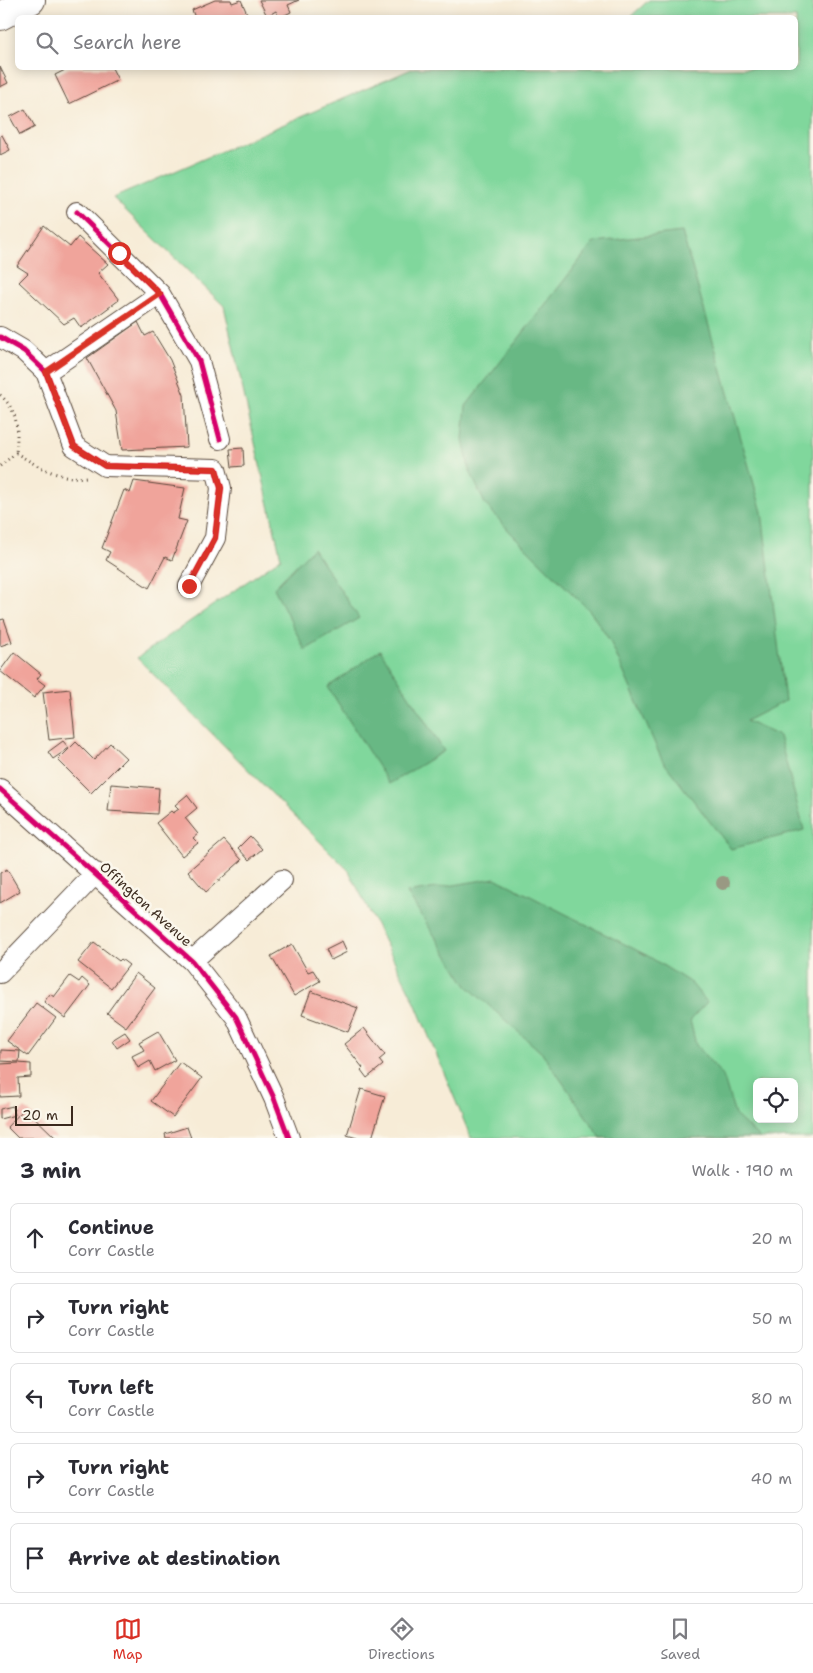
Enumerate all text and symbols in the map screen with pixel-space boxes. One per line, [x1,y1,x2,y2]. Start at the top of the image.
search box [15,15,798,70]
icon: search [33,29,61,57]
text: Search here [73,30,182,55]
route start [108,242,131,265]
route end [178,575,201,598]
street label: Offington Avenue [96,858,196,950]
map controls [753,1078,798,1123]
button: locate [753,1078,798,1123]
scale bar [15,1103,72,1126]
text: 20 m [22,1106,58,1124]
text: 3 min [20,1157,81,1185]
text: Walk · 190 m [691,1160,793,1181]
text: Continue [68,1215,154,1240]
icon: ahead [21,1224,49,1252]
text: 20 m [751,1228,792,1249]
text: Corr Castle [68,1240,155,1261]
text: Turn right [68,1295,169,1320]
icon: right [21,1304,49,1332]
text: 50 m [752,1308,792,1329]
text: Corr Castle [68,1320,155,1341]
text: Turn left [68,1375,154,1400]
icon: left [21,1384,49,1412]
text: 80 m [751,1388,792,1409]
text: Corr Castle [68,1400,155,1421]
text: Turn right [68,1455,169,1480]
icon: right [21,1464,49,1492]
text: 40 m [750,1468,792,1489]
text: Corr Castle [68,1480,155,1501]
icon: arrive [21,1544,49,1572]
text: Arrive at destination [68,1546,280,1571]
tab: Map [113,1615,143,1663]
tab: Directions [368,1615,435,1663]
tab: Saved [661,1615,700,1663]

